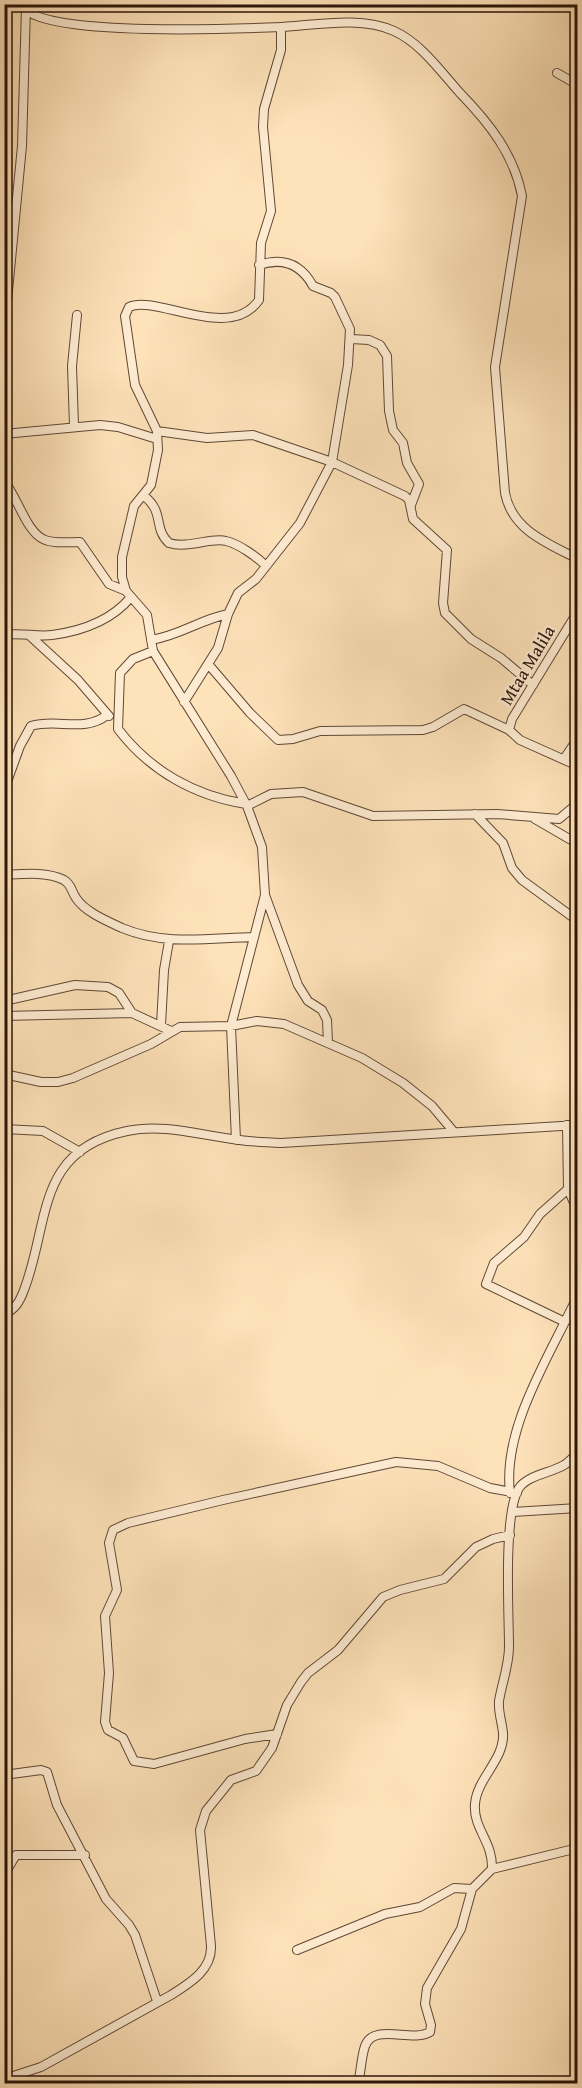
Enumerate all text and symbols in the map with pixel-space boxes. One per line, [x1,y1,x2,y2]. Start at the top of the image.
street label: Mtaa Malila [493,619,562,710]

